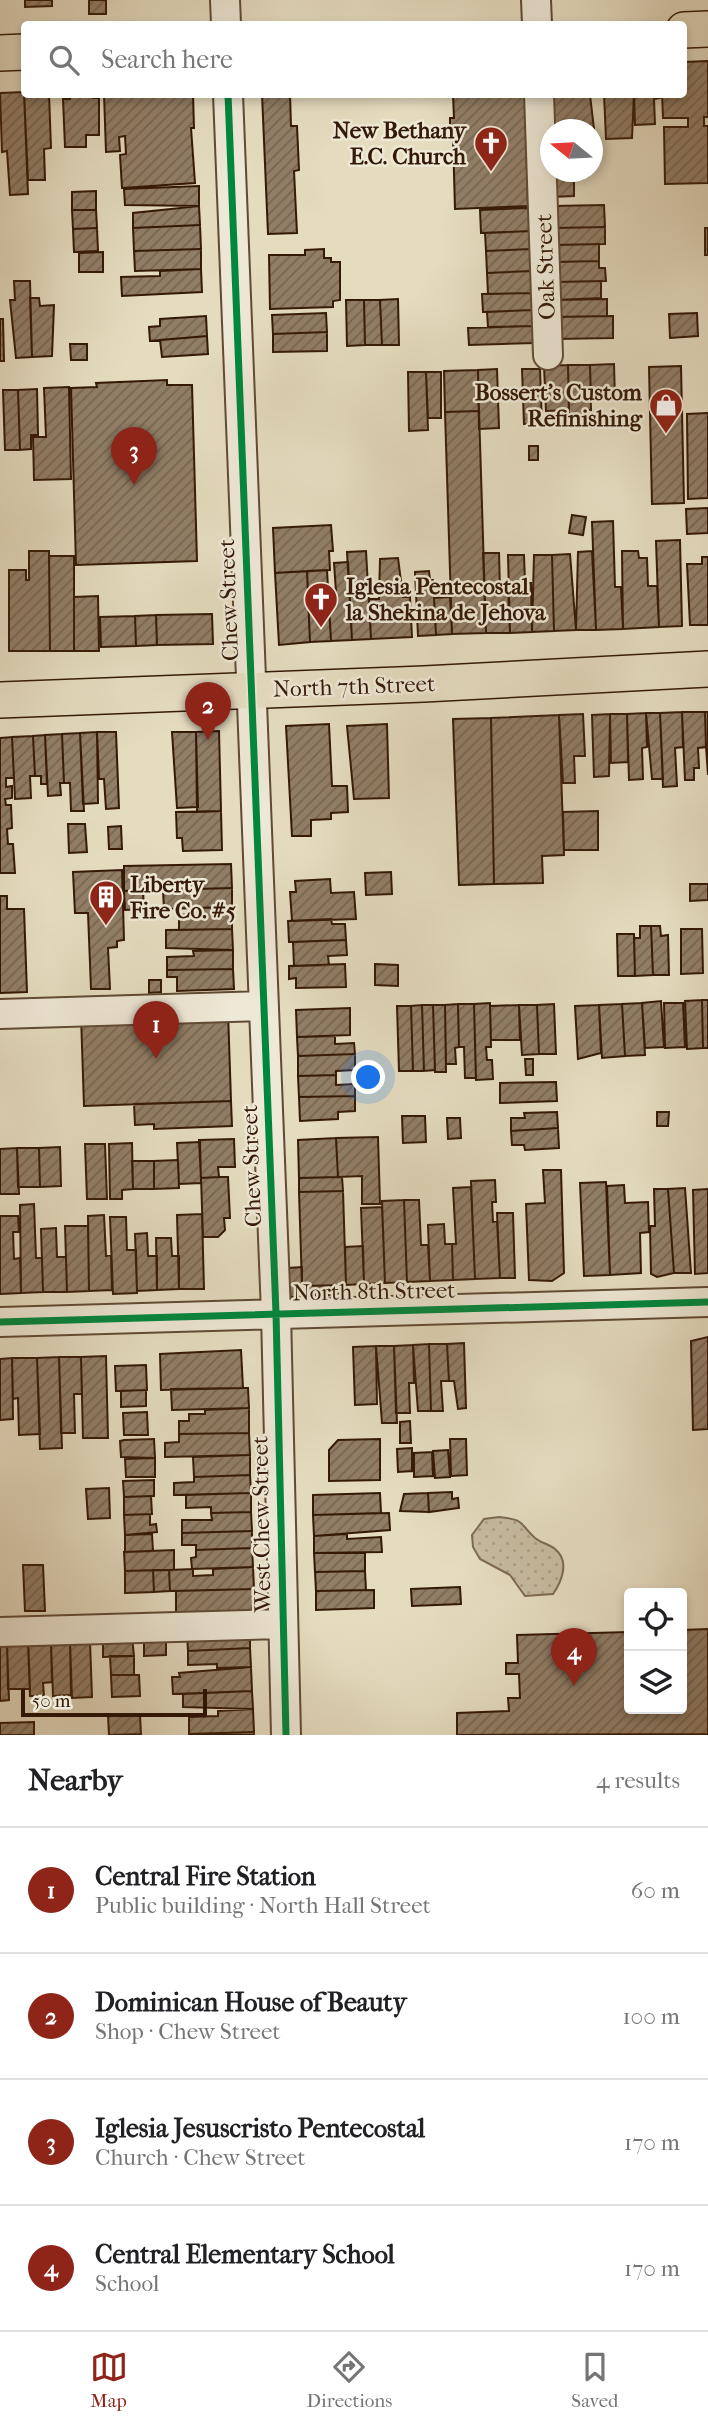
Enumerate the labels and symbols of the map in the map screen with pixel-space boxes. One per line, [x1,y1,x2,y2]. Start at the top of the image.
place label: New Bethany E.C. Church [333,117,468,170]
north arrow [540,119,603,182]
church icon: New Bethany E.C. Church [472,124,510,173]
street label: Oak Street [530,213,561,321]
place label: Bossert's Custom Refinishing [475,379,643,432]
shop icon: Bossert's Custom Refinishing [647,386,685,435]
pin: 3 [111,427,157,485]
street label: Chew Street [213,538,244,662]
place label: Iglesia Pentecostal la Shekina de Jehova [345,573,547,626]
church icon: Iglesia Pentecostal la Shekina de Jehova [302,580,340,629]
street label: North 7th Street [272,670,436,703]
pin: 2 [185,682,231,740]
place label: Liberty Fire Co. #5 [129,871,236,924]
building icon: Liberty Fire Co. #5 [87,878,125,927]
pin: 1 [133,1001,179,1059]
your location [351,1060,385,1094]
street label: Chew Street [236,1104,267,1228]
street label: North 8th Street [292,1277,456,1306]
street label: West Chew Street [246,1436,277,1613]
pin: 4 [551,1628,597,1686]
scale bar [21,1686,206,1718]

